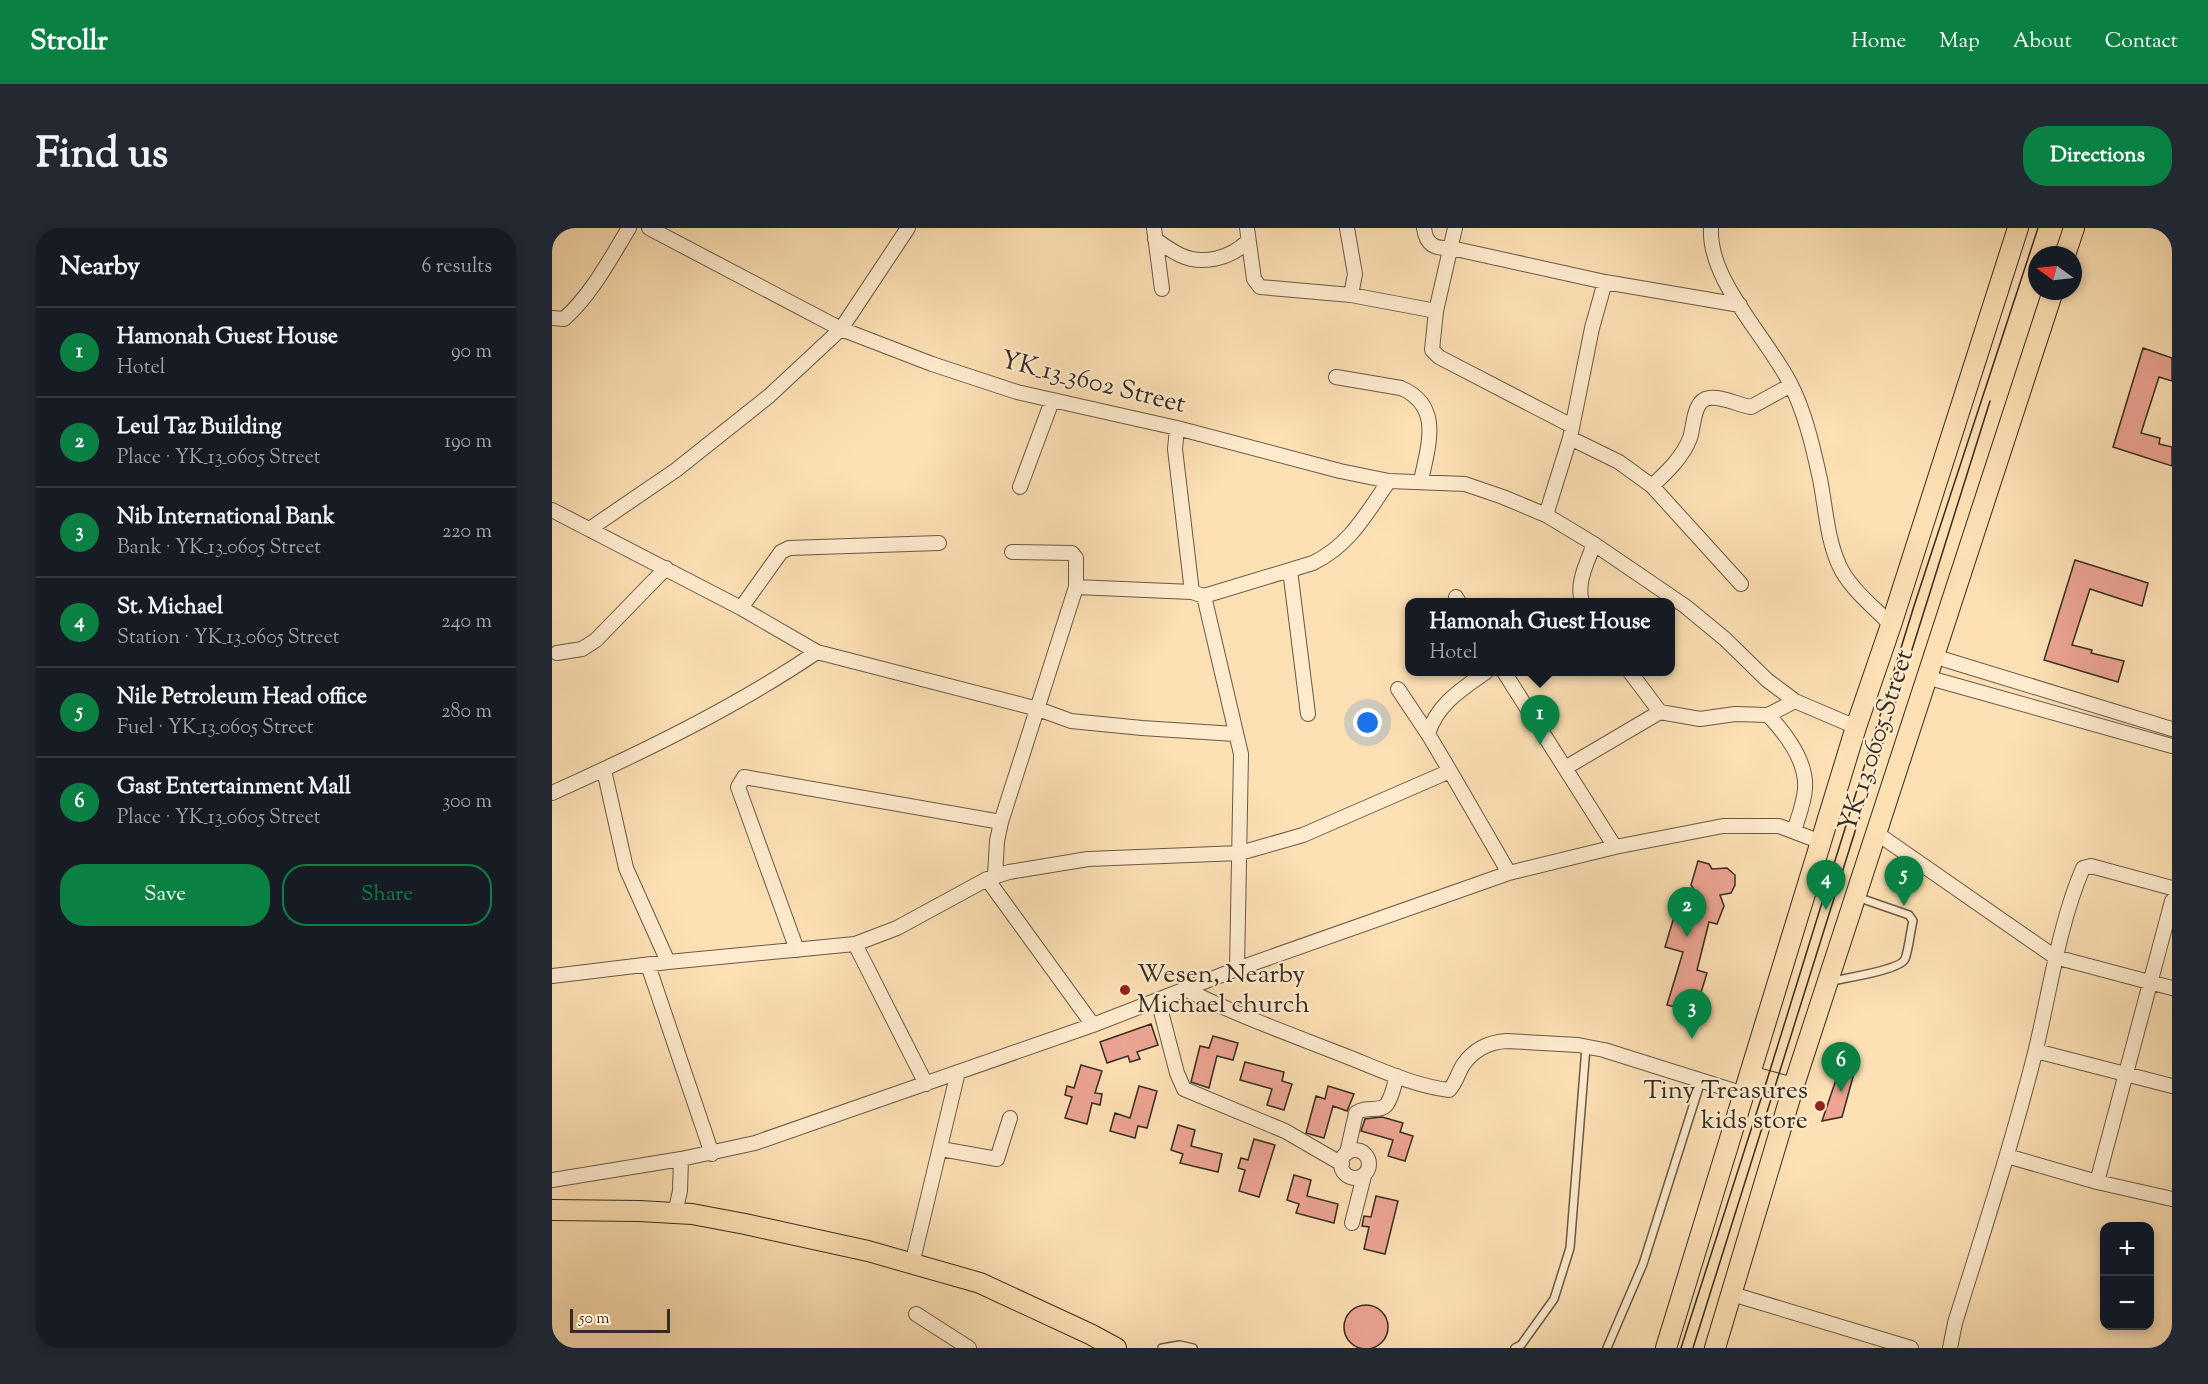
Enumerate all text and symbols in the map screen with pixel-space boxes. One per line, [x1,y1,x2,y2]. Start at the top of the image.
text: Strollr [30,22,108,62]
text: Home [1851,27,1906,57]
text: Map [1939,27,1980,57]
text: About [2013,27,2072,57]
text: Contact [2105,27,2178,57]
text: Find us [36,126,168,186]
button: Directions [2023,126,2172,186]
north arrow [2028,246,2082,300]
text: Nearby [60,249,140,286]
text: 6 results [422,253,492,282]
text: Hamonah Guest House [117,322,338,354]
text: 1 [76,338,83,367]
text: 90 m [451,338,492,367]
street label: YK_13_3602 Street [997,342,1189,424]
text: Hotel [117,354,165,383]
text: Leul Taz Building [117,412,282,444]
text: 2 [75,428,84,457]
text: 190 m [444,428,492,457]
text: Place · YK_13_0605 Street [117,444,321,473]
text: Nib International Bank [117,502,335,534]
text: 3 [75,518,84,547]
text: 220 m [442,518,492,547]
text: Bank · YK_13_0605 Street [117,534,321,563]
text: St. Michael [117,592,223,624]
popup [1405,598,1675,676]
text: Hamonah Guest House [1429,607,1651,639]
text: 4 [74,608,85,637]
text: 240 m [441,608,492,637]
text: Station · YK_13_0605 Street [117,624,339,653]
text: Hotel [1429,639,1478,668]
street label: YK_13_0605 Street [1830,645,1924,837]
text: Nile Petroleum Head office [117,682,367,714]
pin: 1 [1520,696,1560,745]
text: 5 [76,698,83,727]
text: 280 m [441,698,492,727]
your location [1353,708,1382,737]
text: Fuel · YK_13_0605 Street [117,714,314,743]
text: Gast Entertainment Mall [117,772,351,804]
text: 6 [75,788,84,817]
text: 300 m [442,788,492,817]
text: Place · YK_13_0605 Street [117,804,321,833]
pin: 5 [1884,856,1924,906]
pin: 4 [1806,860,1846,910]
button: Save [60,864,270,926]
button: Share [282,864,492,926]
pin: 2 [1668,888,1706,937]
place label: Wesen, Nearby Michael church [1137,957,1310,1024]
marker: Wesen, Nearby Michael church [1118,983,1132,997]
pin: 3 [1672,990,1712,1039]
pin: 6 [1822,1042,1860,1092]
place label: Tiny Treasures kids store [1643,1073,1808,1140]
marker: Tiny Treasures kids store [1813,1099,1827,1113]
map controls [2100,1222,2154,1330]
button: + [2100,1222,2154,1276]
button: − [2100,1276,2154,1330]
scale bar [570,1306,670,1334]
text: 50 m [579,1308,610,1331]

